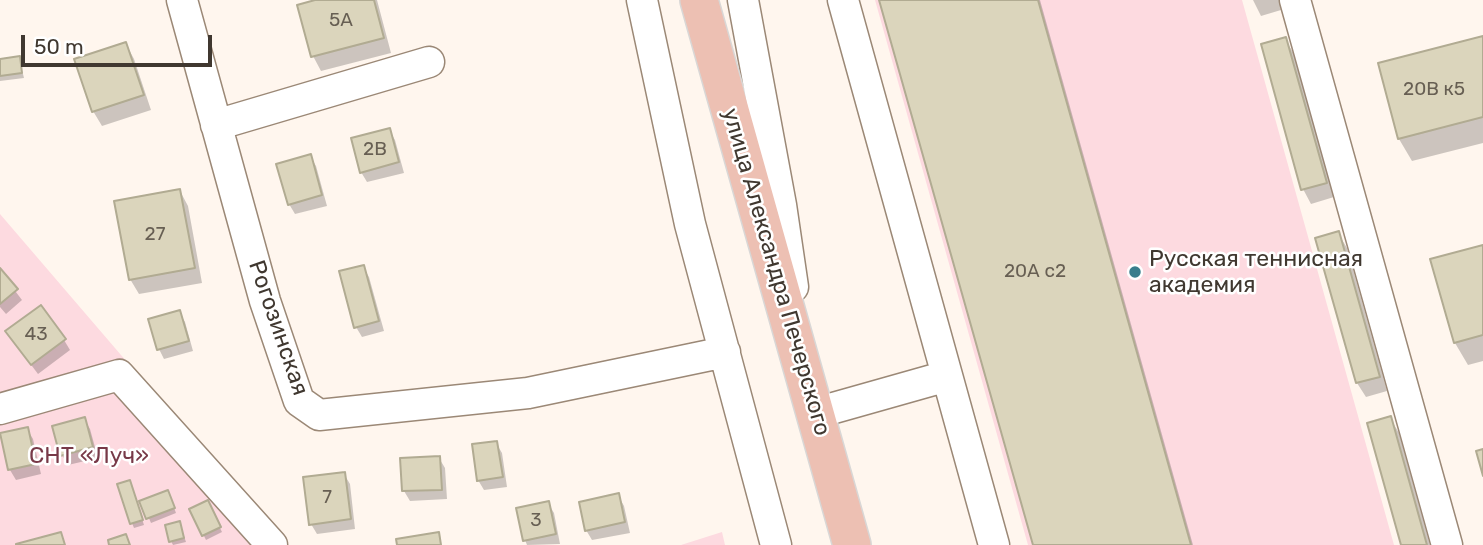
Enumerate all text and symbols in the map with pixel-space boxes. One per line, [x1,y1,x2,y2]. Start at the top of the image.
house number: 5А [329,10,353,32]
scale bar [24,21,215,65]
text: 50 m [34,34,84,59]
house number: 20В к5 [1403,79,1465,101]
street label: улица Александра Печерского [716,105,836,439]
house number: 2В [363,139,387,161]
house number: 27 [145,224,165,246]
place label: Русская теннисная академия [1149,245,1363,299]
street label: Рогозинская [242,257,314,399]
house number: 20А с2 [1004,261,1066,283]
marker: Русская теннисная академия [1127,264,1143,280]
house number: 43 [24,324,48,346]
park label: СНТ «Луч» [29,442,149,470]
house number: 7 [322,487,332,509]
house number: 3 [530,510,542,532]

